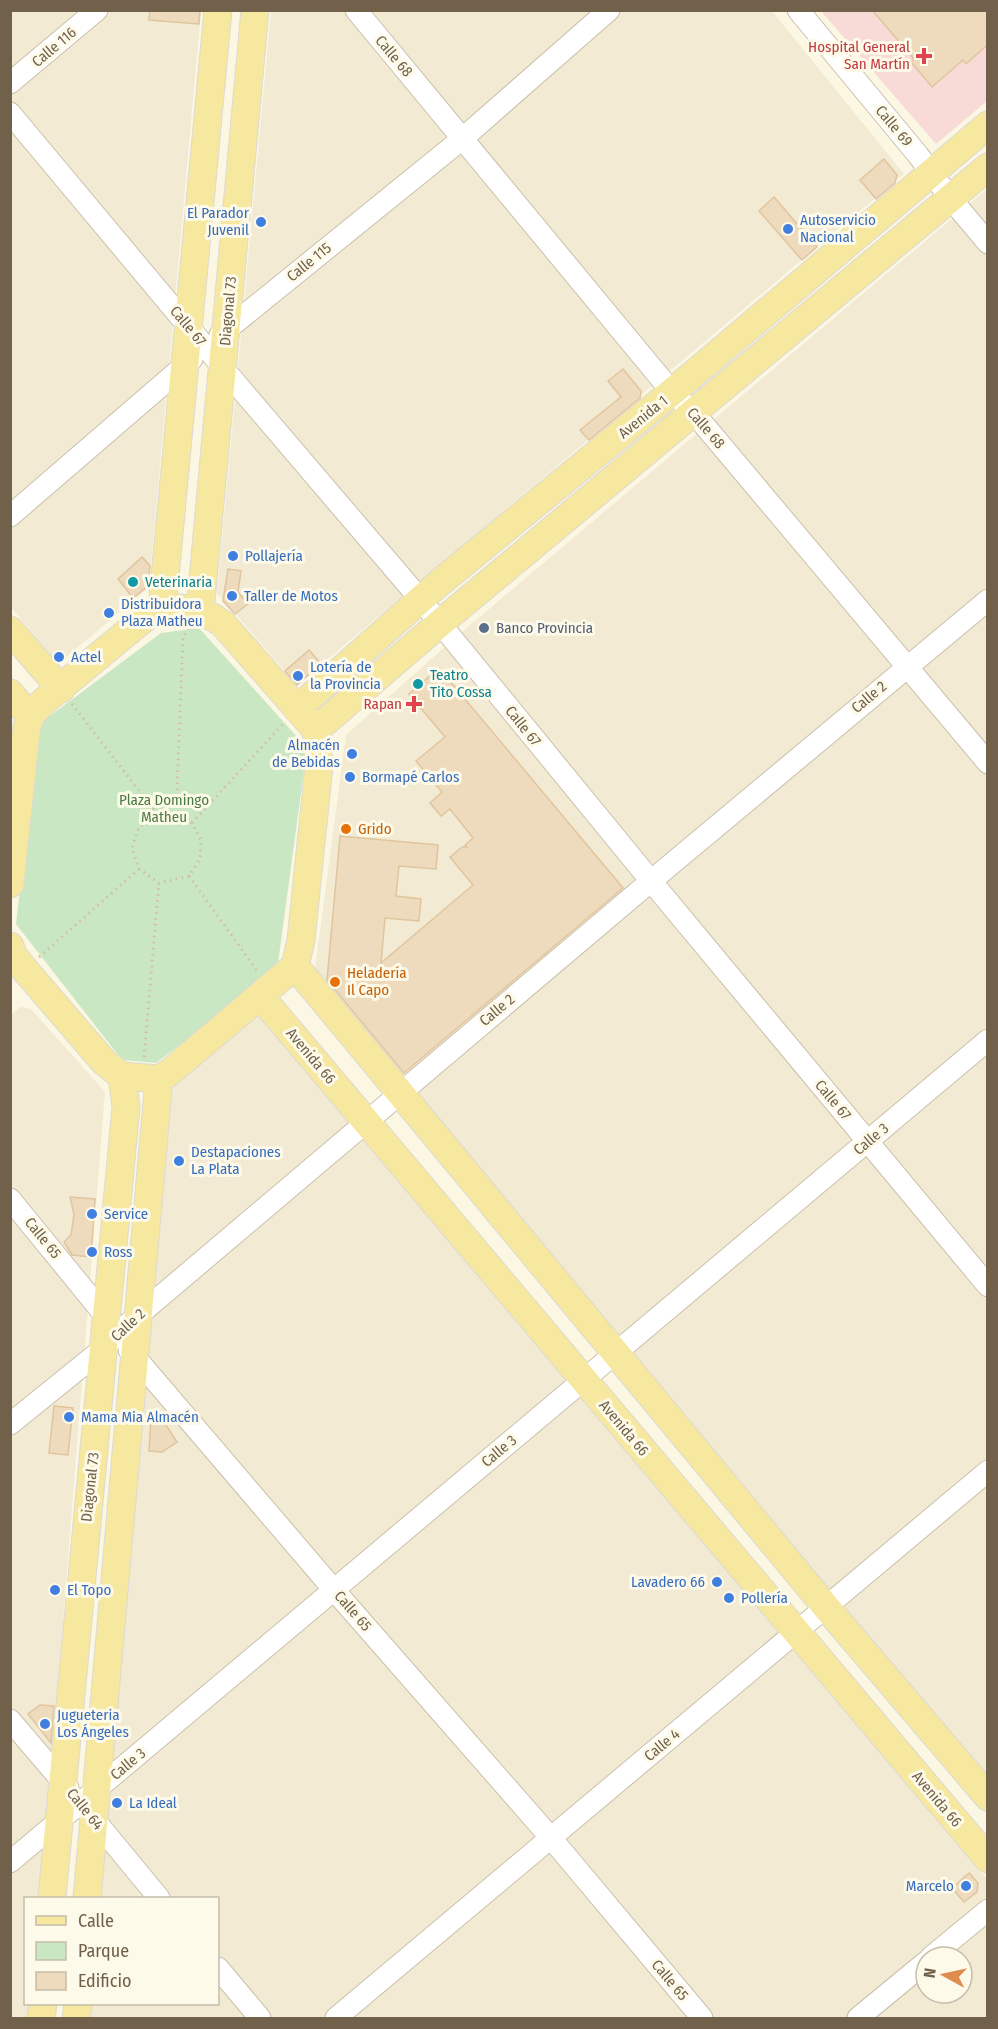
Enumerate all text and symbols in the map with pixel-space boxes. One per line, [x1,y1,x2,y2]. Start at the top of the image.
street label: Calle 116 [28,23,80,71]
street label: Calle 68 [372,32,416,80]
place label: Hospital General San Martín [808,38,910,73]
marker: Hospital General San Martín [915,47,933,65]
street label: Calle 69 [872,102,916,150]
place label: El Parador Juvenil [187,204,250,239]
place label: Autoservicio Nacional [800,211,876,246]
marker: El Parador Juvenil [254,215,268,229]
marker: Autoservicio Nacional [781,222,795,236]
street label: Calle 115 [283,239,335,285]
street label: Diagonal 73 [216,275,240,347]
street label: Calle 67 [166,302,210,350]
street label: Avenida 1 [615,392,671,442]
street label: Calle 68 [683,404,729,452]
place label: Pollajería [245,547,303,565]
marker: Pollajería [226,549,240,563]
place label: Veterinaria [145,573,212,591]
marker: Veterinaria [126,575,140,589]
place label: Taller de Motos [244,587,338,605]
marker: Taller de Motos [225,589,239,603]
place label: Distribuidora Plaza Matheu [121,595,203,630]
marker: Distribuidora Plaza Matheu [102,606,116,620]
place label: Banco Provincia [496,619,593,637]
marker: Banco Provincia [477,621,491,635]
place label: Actel [71,648,101,666]
marker: Actel [52,650,66,664]
place label: Lotería de la Provincia [310,658,381,693]
place label: Teatro Tito Cossa [430,666,492,701]
marker: Lotería de la Provincia [291,669,305,683]
marker: Teatro Tito Cossa [411,677,425,691]
street label: Calle 2 [848,677,890,717]
place label: Rapan [364,695,402,713]
marker: Rapan [407,697,421,711]
street label: Calle 67 [501,702,545,750]
place label: Almacén de Bebidas [272,736,340,771]
marker: Almacén de Bebidas [345,747,359,761]
place label: Bormapé Carlos [362,768,459,786]
marker: Bormapé Carlos [343,770,357,784]
park label: Plaza Domingo Matheu [119,791,209,826]
place label: Grido [358,820,392,838]
marker: Grido [339,822,353,836]
place label: Heladería Il Capo [347,964,407,999]
marker: Heladería Il Capo [328,975,342,989]
street label: Calle 2 [476,990,518,1030]
street label: Avenida 66 [282,1024,340,1088]
street label: Calle 67 [811,1076,855,1124]
street label: Calle 3 [850,1119,892,1159]
place label: Destapaciones La Plata [191,1143,281,1178]
marker: Destapaciones La Plata [172,1154,186,1168]
place label: Service [104,1205,148,1223]
marker: Service [85,1207,99,1221]
street label: Calle 65 [21,1214,65,1262]
place label: Ross [104,1243,133,1261]
marker: Ross [85,1245,99,1259]
street label: Calle 2 [107,1304,149,1345]
street label: Avenida 66 [595,1396,653,1460]
place label: Mama Mia Almacén [81,1408,199,1426]
marker: Mama Mia Almacén [62,1410,76,1424]
street label: Calle 3 [478,1431,520,1471]
street label: Diagonal 73 [77,1451,103,1523]
place label: Lavadero 66 [631,1573,705,1591]
marker: Lavadero 66 [710,1575,724,1589]
place label: El Topo [67,1581,111,1599]
marker: El Topo [48,1583,62,1597]
street label: Calle 65 [331,1587,376,1635]
place label: Pollería [741,1589,788,1607]
marker: Pollería [722,1591,736,1605]
place label: Jugueteria Los Ángeles [57,1706,129,1741]
marker: Jugueteria Los Ángeles [38,1717,52,1731]
street label: Calle 4 [641,1725,683,1765]
street label: Calle 3 [107,1744,149,1784]
street label: Avenida 66 [908,1767,966,1831]
street label: Calle 64 [63,1785,107,1833]
place label: La Ideal [129,1794,177,1812]
marker: La Ideal [110,1796,124,1810]
place label: Marcelo [906,1877,954,1895]
marker: Marcelo [959,1879,973,1893]
legend [24,1897,219,2005]
text: Calle [78,1910,114,1932]
text: Parque [78,1940,129,1962]
north arrow [914,1945,974,2005]
street label: Calle 65 [648,1956,692,2004]
text: N [920,1967,940,1979]
text: Edificio [78,1970,131,1992]

